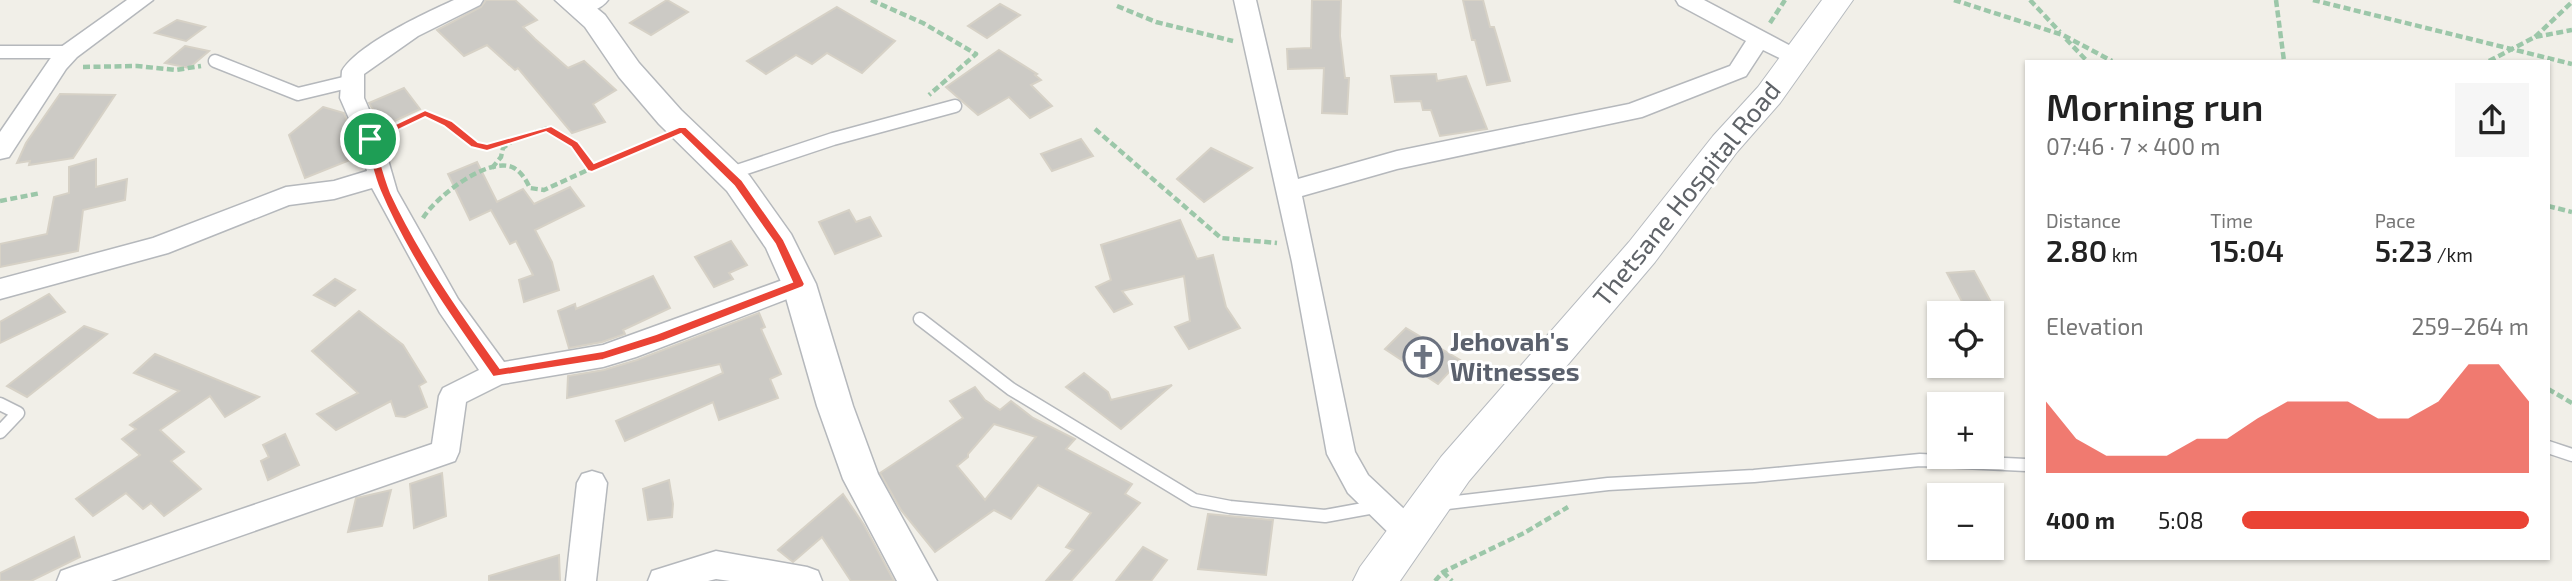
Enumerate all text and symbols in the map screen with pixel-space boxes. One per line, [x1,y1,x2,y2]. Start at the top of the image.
street label: Thetsane Hospital Road [1586,74,1786,312]
text: Morning run [2046,83,2264,129]
button: share [2455,83,2529,157]
pin [340,109,400,169]
icon: arrive [351,120,389,158]
text: 07:46 · 7 × 400 m [2046,132,2220,160]
text: Distance [2046,209,2121,232]
text: Time [2210,209,2253,232]
text: Pace [2375,209,2416,232]
text: 2.80 [2046,232,2107,268]
text: 15:04 [2210,232,2284,268]
text: 5:23 [2375,232,2433,268]
text: km [2107,243,2138,266]
text: /km [2433,243,2473,266]
map controls [1927,301,2004,560]
button: locate [1927,301,2004,378]
text: Elevation [2046,312,2144,340]
text: 259–264 m [2411,312,2529,340]
place label: Jehovah's Witnesses [1450,325,1580,386]
church icon: Jehovah's Witnesses [1402,336,1444,378]
button: + [1927,392,2004,469]
button: − [1927,483,2004,560]
text: 400 m [2046,506,2115,534]
text: 5:08 [2158,506,2204,534]

